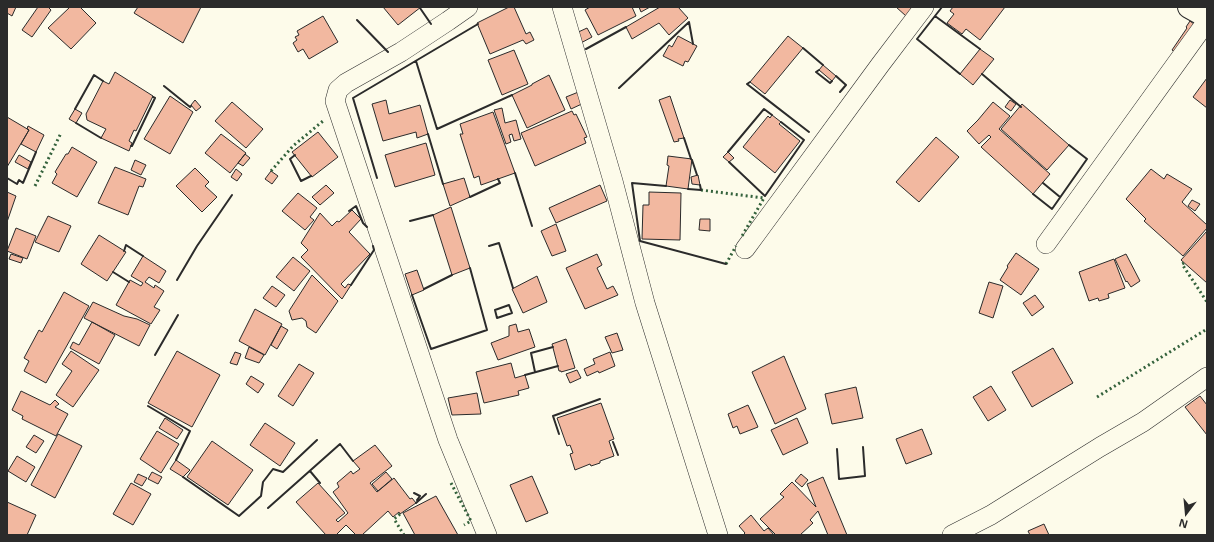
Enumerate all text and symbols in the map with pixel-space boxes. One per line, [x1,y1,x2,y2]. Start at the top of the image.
north arrow [1166,494,1206,534]
text: N [1177,516,1189,533]

